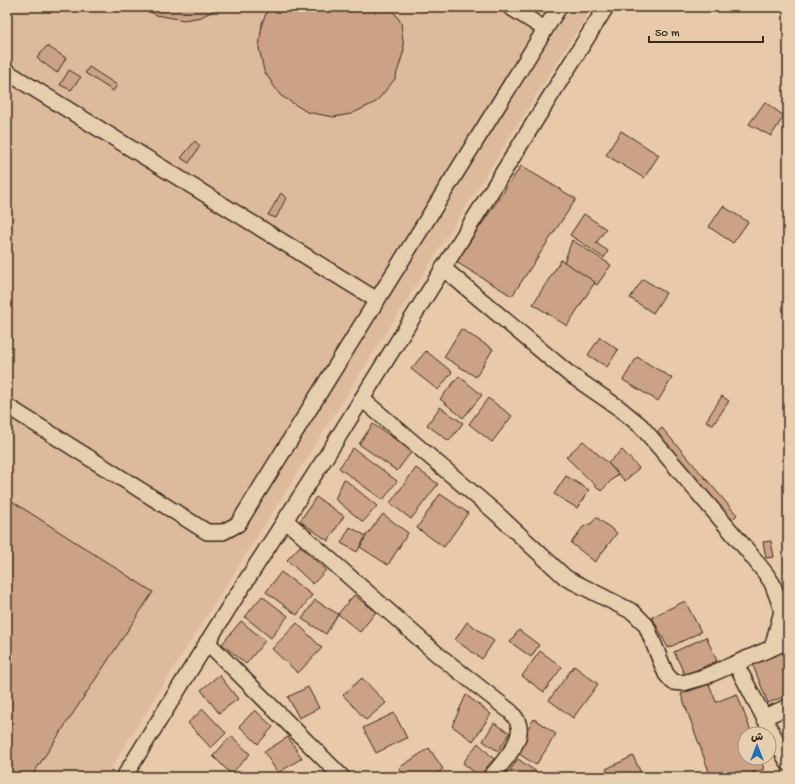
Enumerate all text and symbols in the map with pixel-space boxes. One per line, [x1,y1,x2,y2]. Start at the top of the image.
scale bar [649,18,763,44]
text: 50 m [655,27,680,41]
north arrow [737,726,777,766]
text: ش [751,732,763,744]

